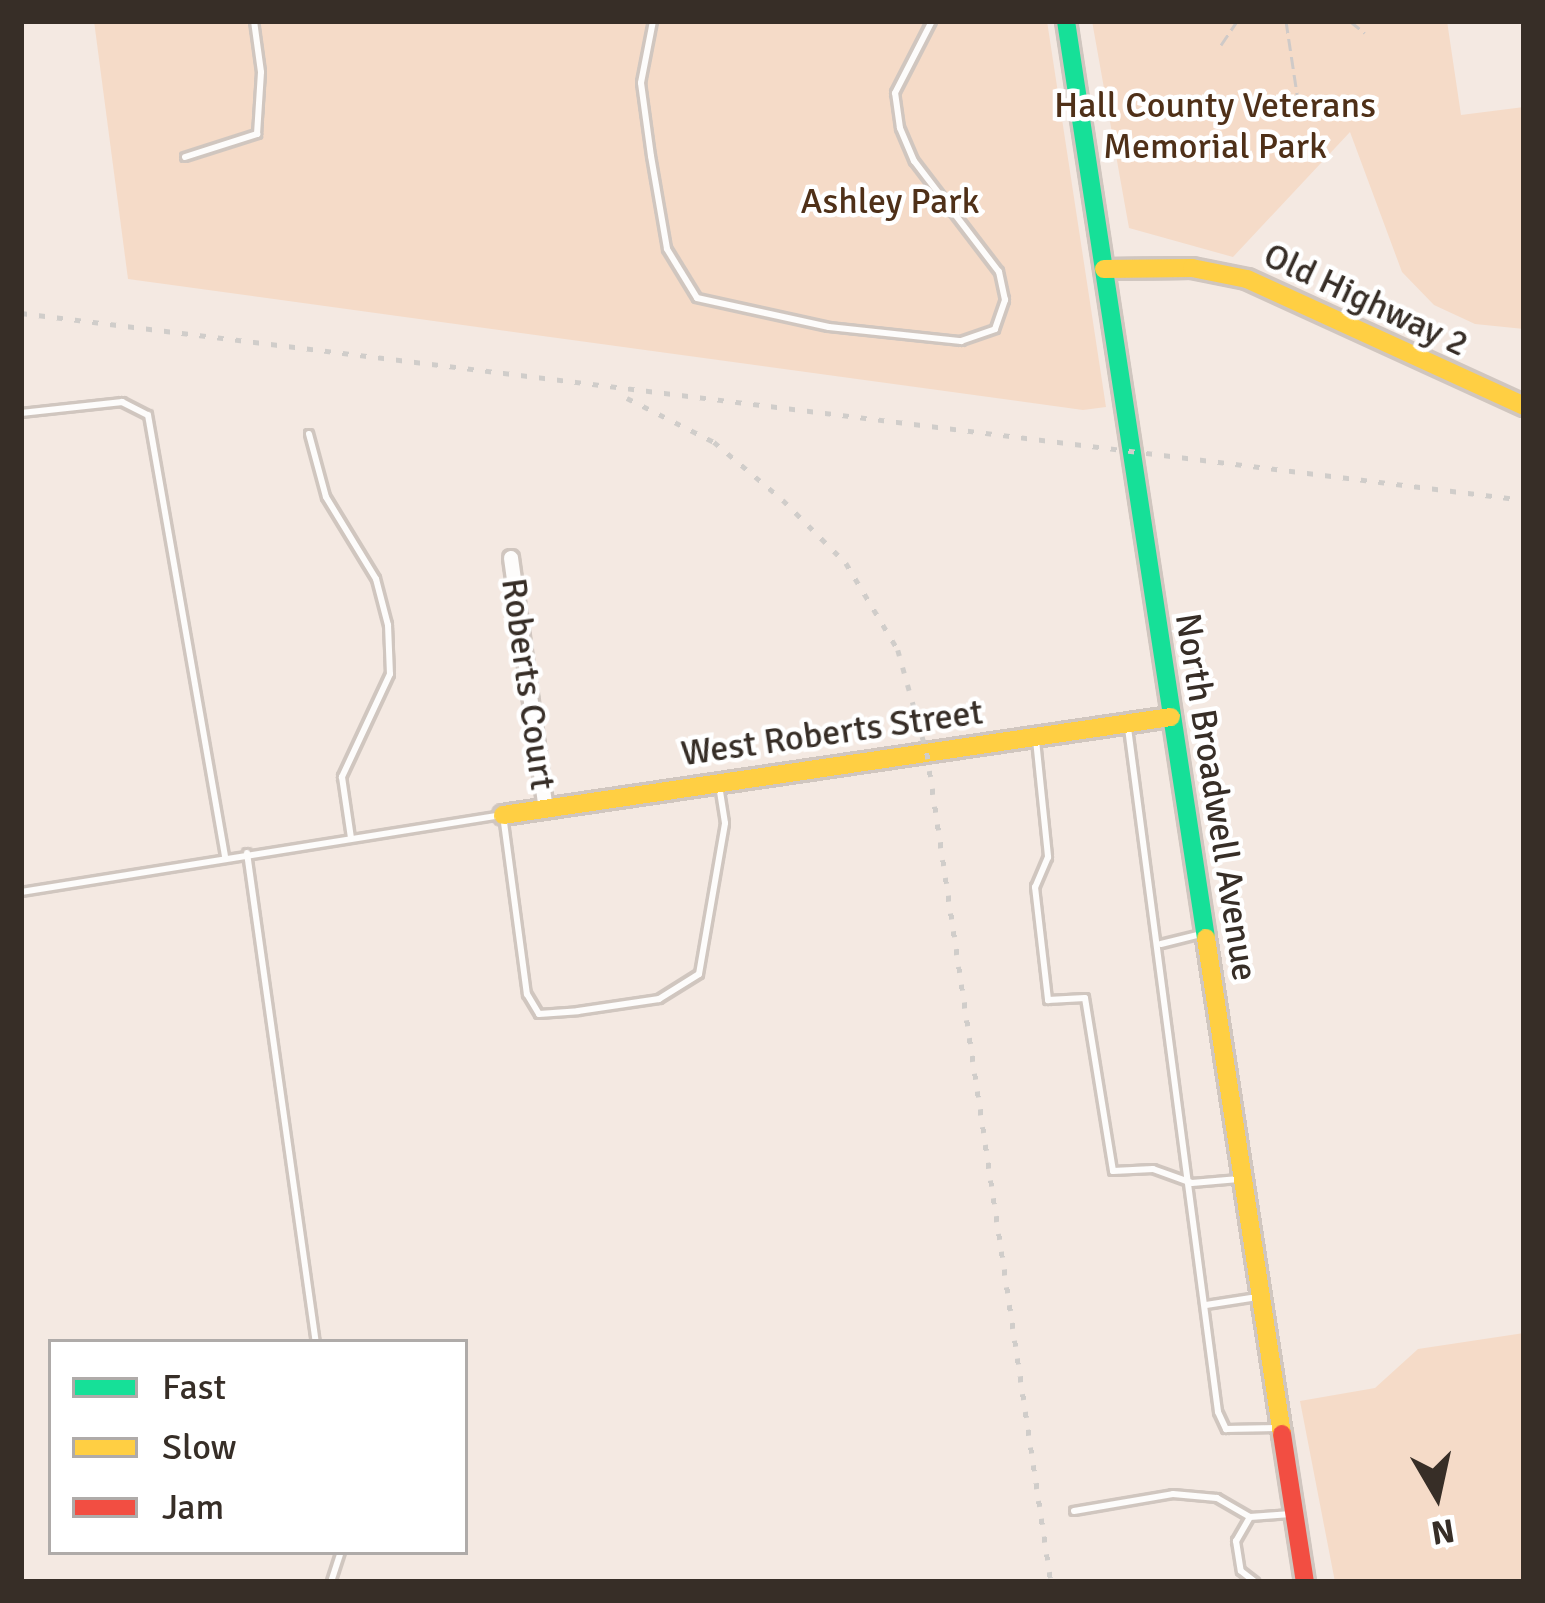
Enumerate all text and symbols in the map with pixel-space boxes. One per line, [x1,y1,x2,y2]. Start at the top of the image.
park label: Hall County Veterans Memorial Park [1054,83,1376,168]
park label: Ashley Park [800,180,980,224]
street label: Old Highway 2 [1257,234,1475,366]
street label: Roberts Court [492,575,564,793]
street label: North Broadwell Avenue [1166,610,1266,984]
street label: West Roberts Street [678,690,986,776]
legend [48,1339,468,1555]
text: Fast [162,1365,226,1410]
text: Slow [162,1425,237,1470]
north arrow [1377,1435,1497,1555]
text: Jam [162,1485,224,1530]
text: N [1428,1509,1457,1553]

